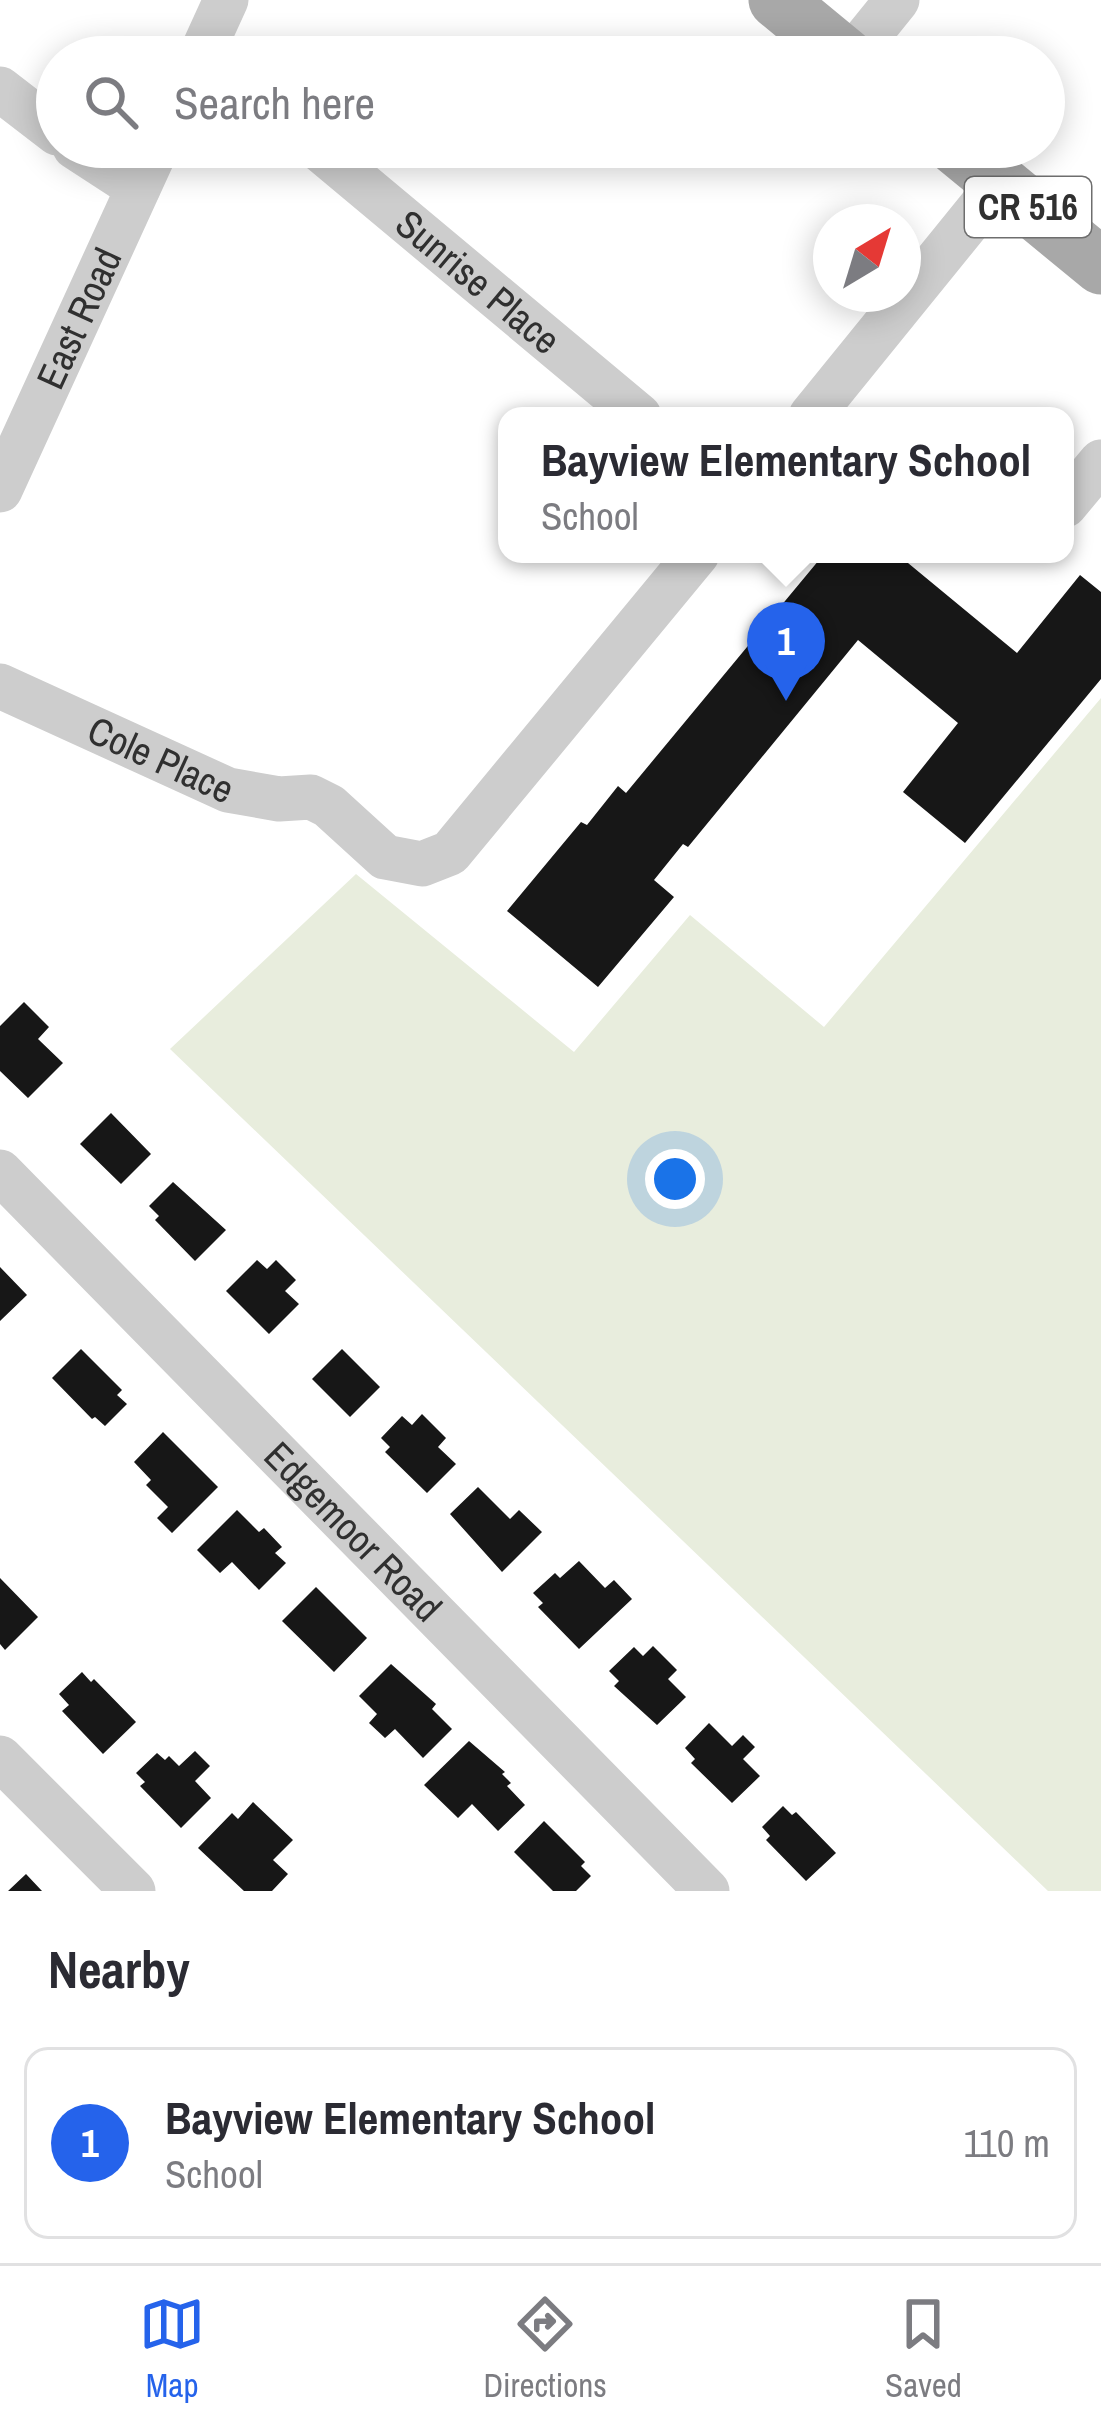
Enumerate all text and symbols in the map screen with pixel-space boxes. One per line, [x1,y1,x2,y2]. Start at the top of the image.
search box [36,36,1065,168]
icon: search [78,69,144,135]
text: Search here [174,72,375,133]
road number: CR 516 [965,177,1091,237]
street label: Sunrise Place [385,198,571,365]
north arrow [813,204,921,312]
street label: East Road [24,239,133,397]
popup [498,407,1074,563]
text: Bayview Elementary School [541,429,1031,490]
text: School [541,490,639,542]
pin: 1 [747,602,825,701]
street label: Cole Place [80,704,242,815]
your location [645,1149,705,1209]
street label: Edgemoor Road [253,1430,454,1633]
text: Nearby [48,1935,190,2004]
text: Bayview Elementary School [165,2087,655,2148]
text: 1 [81,2117,99,2169]
text: 110 m [963,2117,1050,2169]
text: School [165,2148,263,2200]
tab: Map [139,2291,205,2407]
tab: Directions [483,2291,607,2407]
tab: Saved [885,2291,962,2407]

